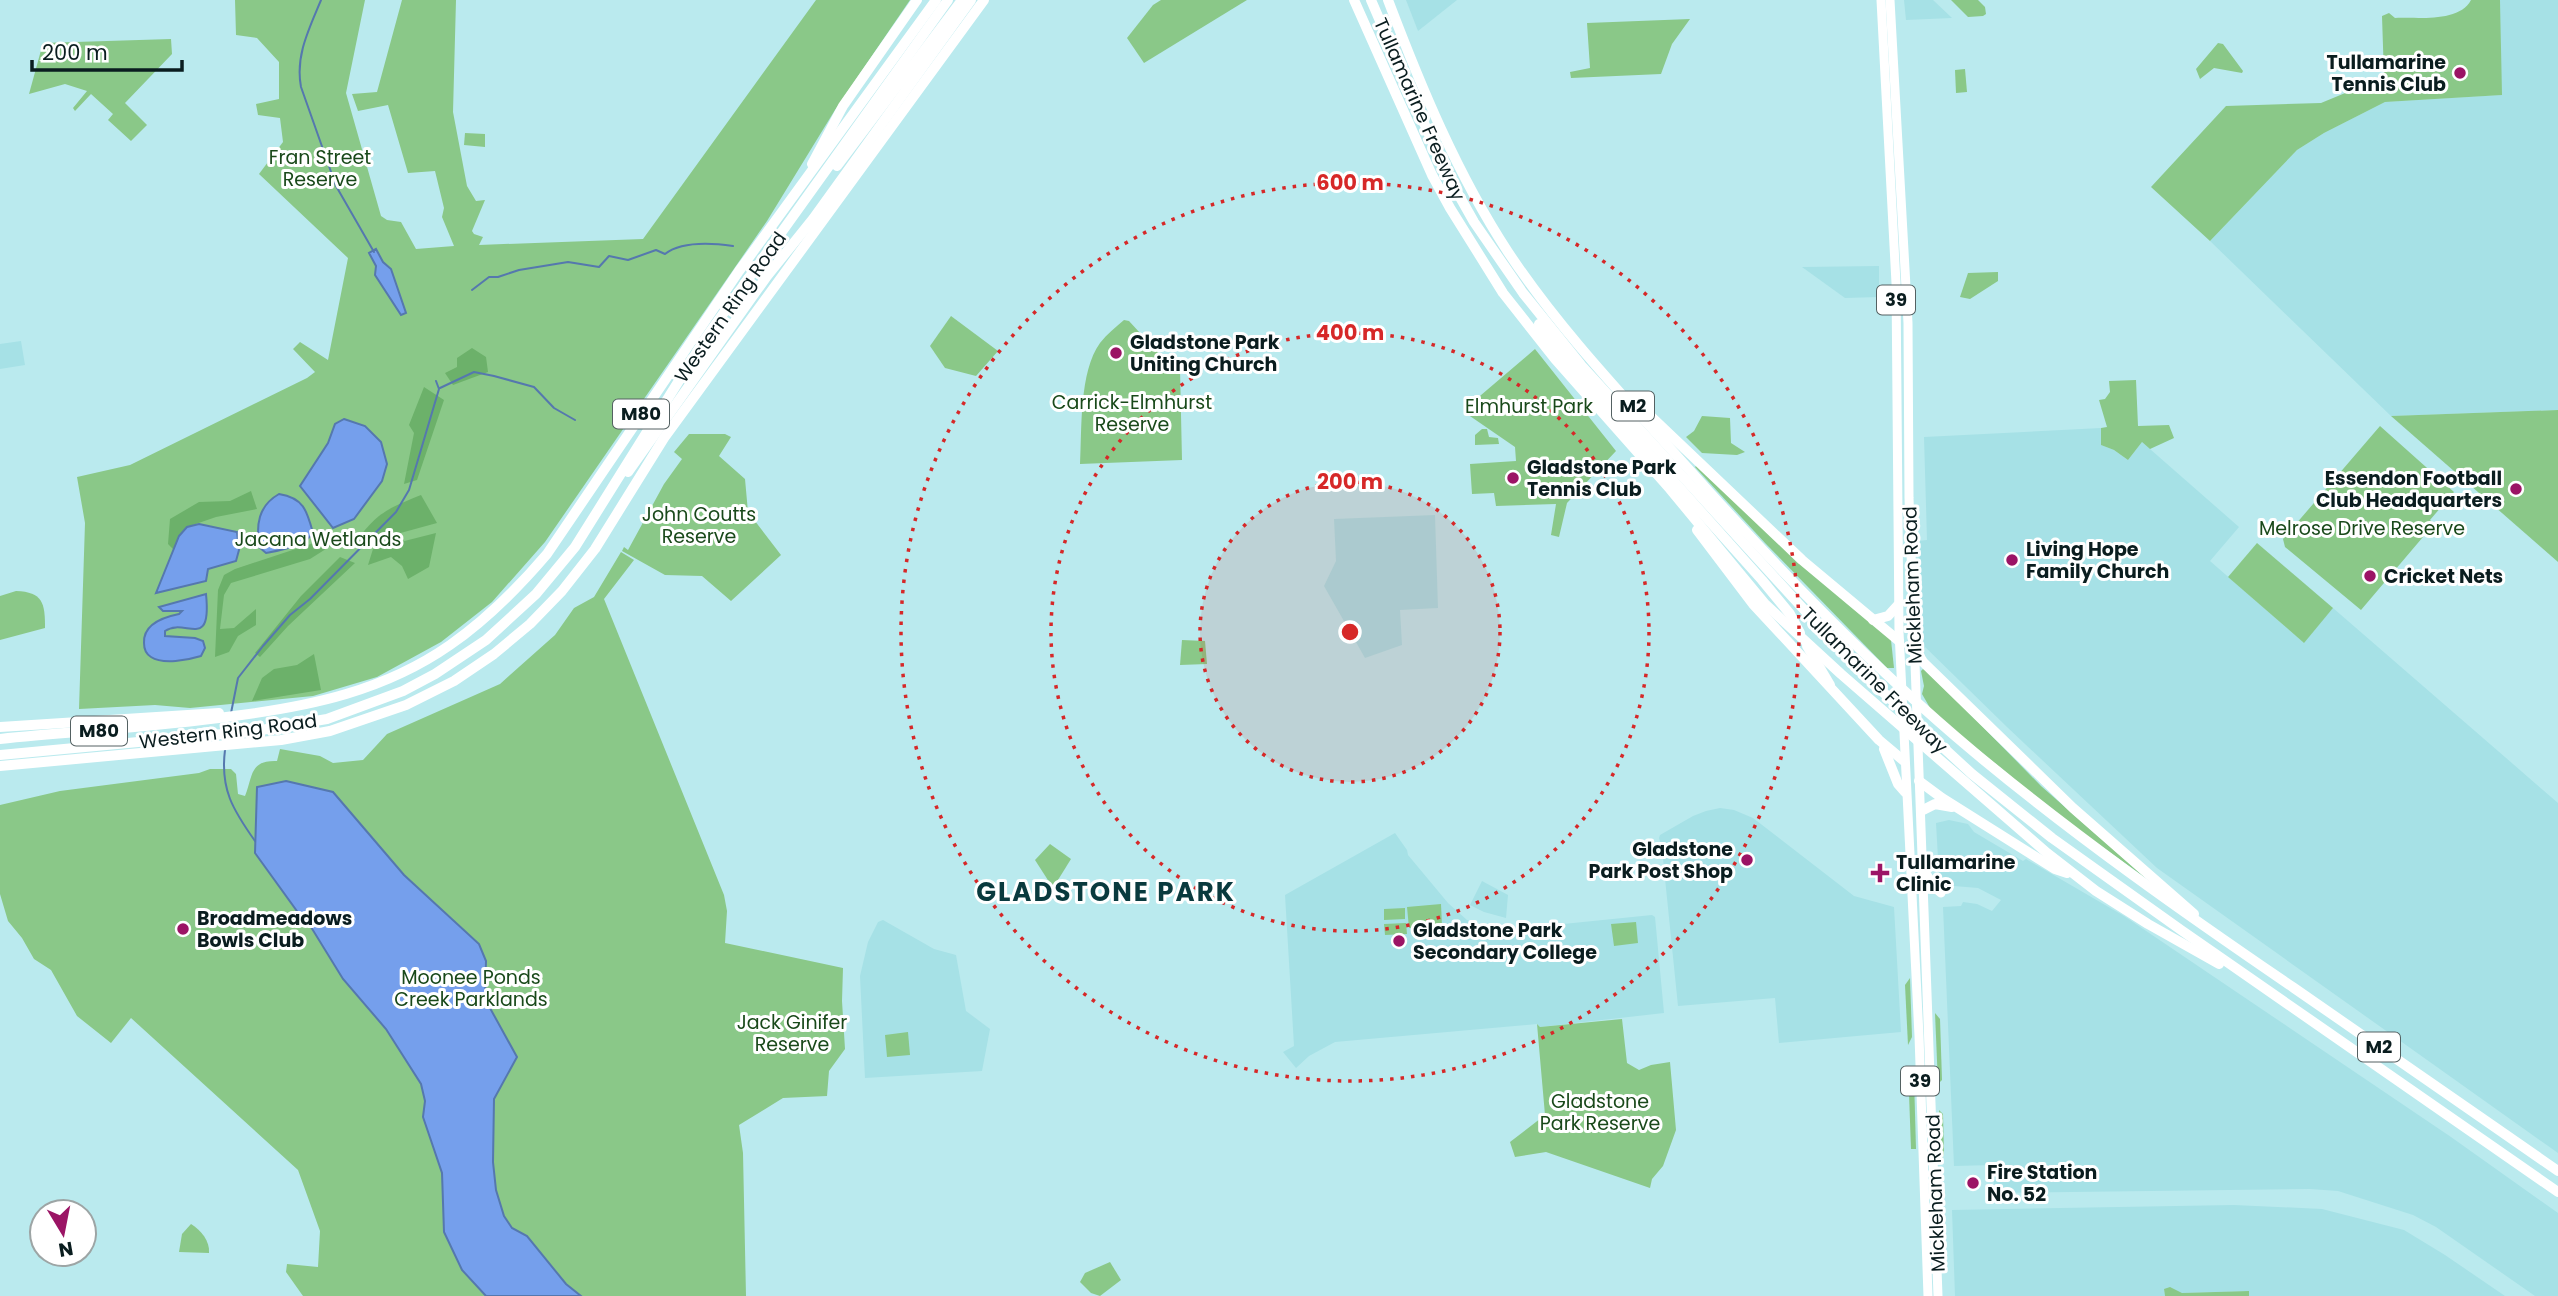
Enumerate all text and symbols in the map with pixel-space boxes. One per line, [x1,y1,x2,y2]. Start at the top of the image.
street label: Tullamarine Freeway [1367,14,1472,205]
scale bar [32,28,182,72]
text: 200 m [42,38,108,67]
place label: Tullamarine Tennis Club [2327,49,2446,98]
marker: Tullamarine Tennis Club [2452,65,2468,81]
park label: Fran Street Reserve [269,144,371,193]
text: 600 m [1316,168,1384,197]
street label: Western Ring Road [668,226,793,388]
road number: 39 [1877,286,1915,314]
text: 400 m [1316,318,1384,347]
place label: Gladstone Park Uniting Church [1130,329,1280,378]
marker: Gladstone Park Uniting Church [1108,345,1124,361]
park label: Carrick-Elmhurst Reserve [1052,389,1212,438]
road number: M2 [1612,392,1654,420]
park label: Elmhurst Park [1465,393,1593,420]
road number: M80 [613,400,669,428]
place label: Gladstone Park Tennis Club [1527,454,1677,503]
place label: Essendon Football Club Headquarters [2316,465,2502,514]
text: 200 m [1317,467,1383,496]
marker: Gladstone Park Tennis Club [1505,470,1521,486]
marker: Essendon Football Club Headquarters [2508,481,2524,497]
park label: John Coutts Reserve [642,501,756,550]
street label: Mickleham Road [1896,506,1929,664]
park label: Melrose Drive Reserve [2259,515,2465,542]
park label: Jacana Wetlands [234,526,402,553]
place label: Living Hope Family Church [2026,536,2169,585]
marker: Living Hope Family Church [2004,552,2020,568]
place label: Cricket Nets [2384,563,2503,590]
marker: Cricket Nets [2362,568,2378,584]
street label: Tullamarine Freeway [1795,601,1954,760]
centre of rings [1338,620,1362,644]
street label: Western Ring Road [138,707,319,756]
road number: M80 [71,716,127,746]
place label: Gladstone Park Post Shop [1589,836,1733,885]
place label: Tullamarine Clinic [1896,849,2016,898]
marker: Gladstone Park Post Shop [1739,852,1755,868]
marker: Tullamarine Clinic [1870,863,1890,883]
district label: GLADSTONE PARK [976,874,1236,910]
place label: Broadmeadows Bowls Club [197,905,352,954]
place label: Gladstone Park Secondary College [1413,917,1597,966]
marker: Broadmeadows Bowls Club [175,921,191,937]
marker: Gladstone Park Secondary College [1391,933,1407,949]
park label: Moonee Ponds Creek Parklands [394,964,548,1013]
park label: Jack Ginifer Reserve [737,1009,847,1058]
road number: M2 [2358,1032,2400,1062]
road number: 39 [1901,1066,1939,1096]
park label: Gladstone Park Reserve [1540,1088,1660,1137]
street label: Mickleham Road [1919,1114,1952,1272]
place label: Fire Station No. 52 [1987,1159,2097,1208]
marker: Fire Station No. 52 [1965,1175,1981,1191]
north arrow [28,1198,98,1268]
text: N [56,1235,75,1264]

